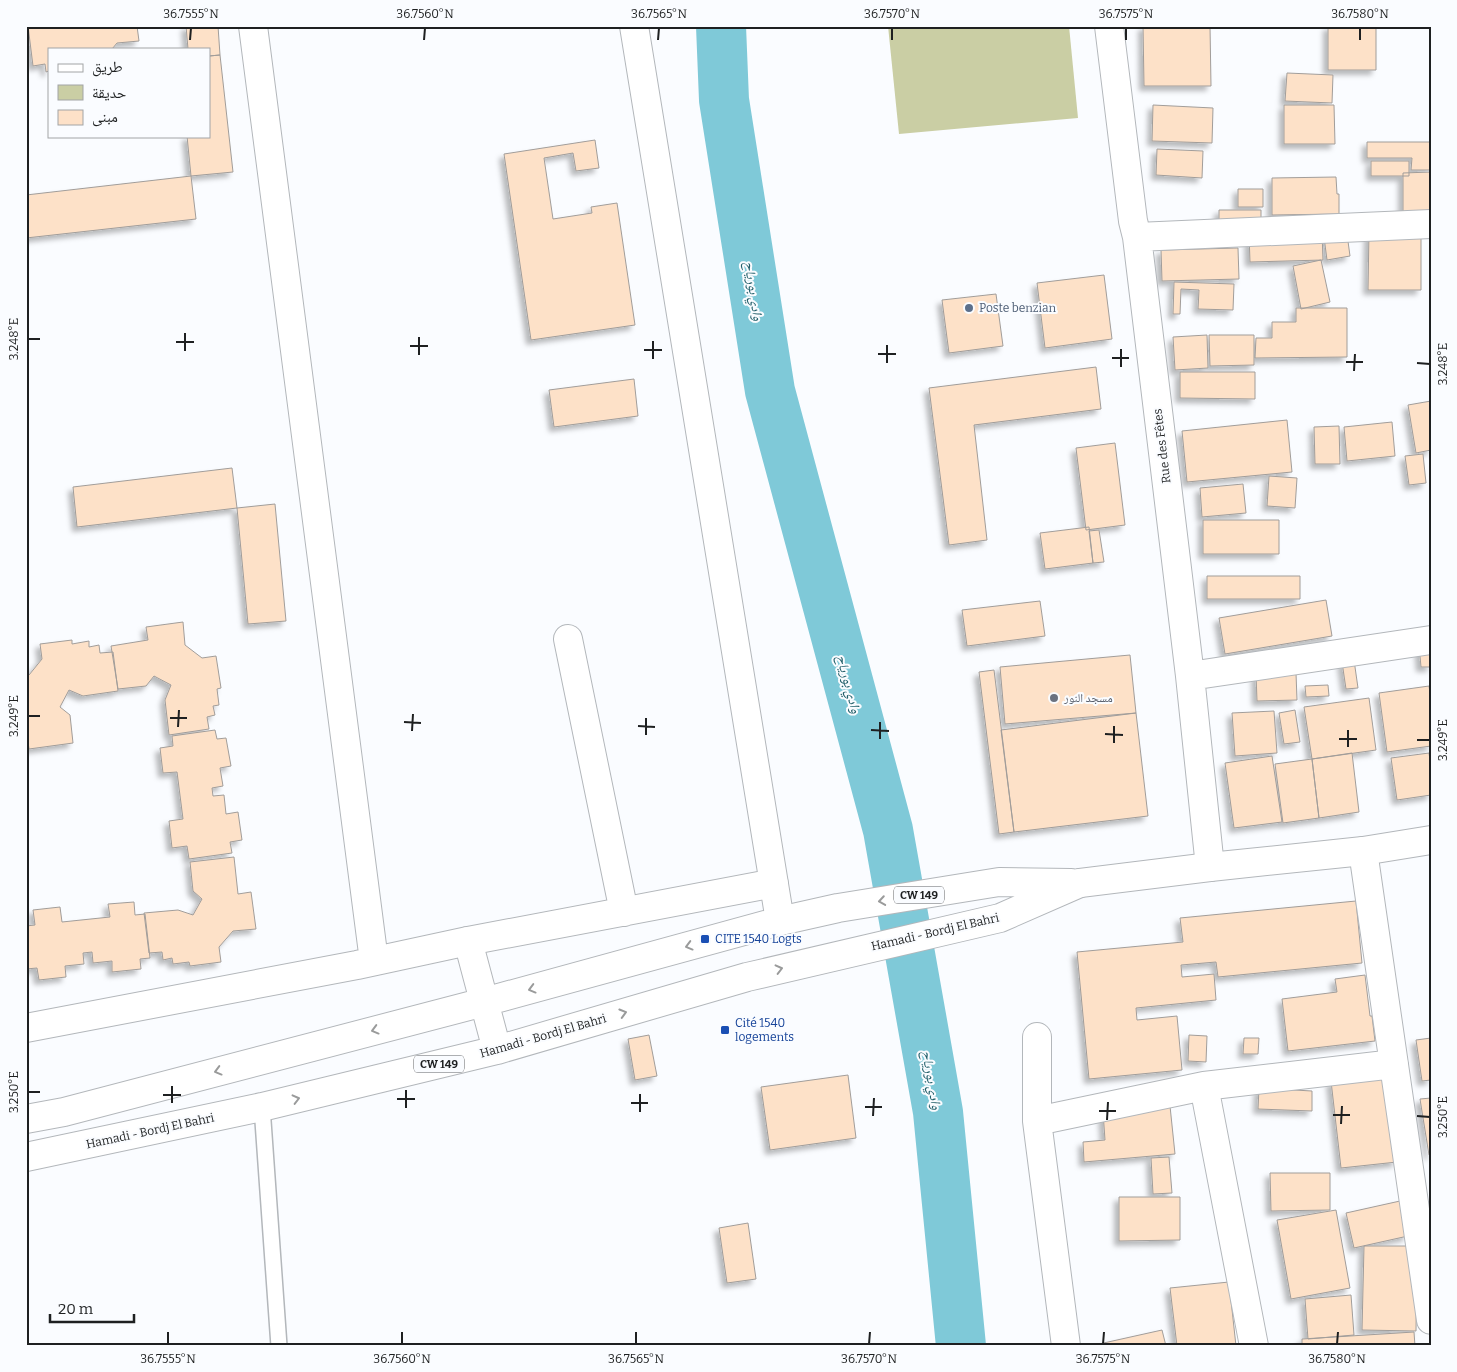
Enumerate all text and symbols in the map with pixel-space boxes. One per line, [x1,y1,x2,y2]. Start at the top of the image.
text: 36.7555°N [163,7,219,21]
text: 36.7560°N [396,7,454,21]
text: 36.7565°N [631,7,687,21]
text: 36.7570°N [864,7,920,21]
text: 36.7575°N [1099,7,1154,21]
text: 36.7580°N [1331,7,1389,21]
legend [48,48,210,138]
text: طريق [92,58,123,77]
text: حديقة [92,84,127,102]
text: مبنى [92,108,118,127]
water label: وادي بورياح [738,260,767,323]
place label: Poste benzian [979,301,1057,315]
marker: Poste benzian [963,302,975,314]
text: 3.248°E [7,318,21,360]
text: 3.248°E [1436,343,1450,385]
street label: Rue des Fêtes [1150,408,1174,484]
water label: وادي بورياح [830,653,865,716]
place label: مسجد النور [1063,691,1113,705]
marker: مسجد النور [1048,692,1060,704]
text: 3.249°E [7,695,21,737]
text: 3.249°E [1436,719,1450,761]
road number: CW 149 [894,886,944,904]
one-way arrow [878,896,886,906]
street label: Hamadi - Bordj El Bahri [870,910,1001,954]
place label: CITE 1540 Logts [715,932,802,946]
marker: CITE 1540 Logts [699,933,711,945]
one-way arrow [686,940,694,950]
one-way arrow [775,964,784,975]
one-way arrow [529,983,537,993]
one-way arrow [618,1009,626,1019]
street label: Hamadi - Bordj El Bahri [478,1011,608,1061]
place label: Cité 1540 logements [735,1016,794,1044]
marker: Cité 1540 logements [719,1024,731,1036]
one-way arrow [372,1025,380,1035]
water label: وادي بورياح [915,1049,945,1112]
road number: CW 149 [414,1056,464,1072]
one-way arrow [215,1066,223,1076]
text: 3.250°E [7,1071,21,1113]
one-way arrow [292,1094,301,1105]
text: 3.250°E [1436,1096,1450,1138]
street label: Hamadi - Bordj El Bahri [85,1110,216,1151]
scale bar [50,1292,134,1324]
text: 20 m [58,1300,94,1318]
text: 36.7555°N [140,1352,196,1366]
text: 36.7560°N [373,1352,431,1366]
text: 36.7565°N [608,1352,664,1366]
text: 36.7570°N [841,1352,897,1366]
text: 36.7575°N [1076,1352,1131,1366]
text: 36.7580°N [1308,1352,1366,1366]

